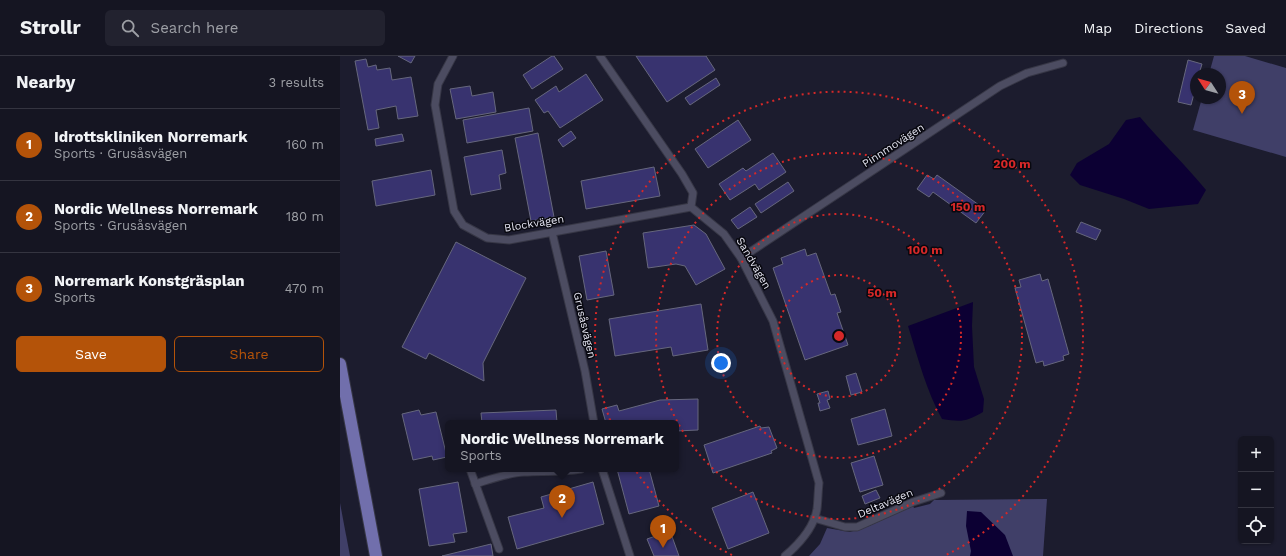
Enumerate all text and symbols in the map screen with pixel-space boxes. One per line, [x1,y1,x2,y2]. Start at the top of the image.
search box [105,10,385,46]
text: Strollr [20,16,81,39]
icon: search [119,17,141,39]
text: Search here [151,19,239,37]
text: Map [1084,20,1112,36]
text: Directions [1134,20,1203,36]
text: Saved [1225,20,1266,36]
north arrow [1190,68,1226,104]
text: Nearby [16,72,75,92]
text: 3 results [269,75,324,90]
pin: 3 [1229,81,1255,114]
street label: Pinnmovägen [860,121,927,170]
text: Idrottskliniken Norremark [54,128,248,146]
text: 1 [26,137,32,152]
text: 160 m [286,137,324,152]
text: Sports · Grusåsvägen [54,146,187,161]
text: 200 m [993,157,1031,171]
text: Nordic Wellness Norremark [54,200,258,218]
text: 150 m [951,200,985,214]
text: 2 [25,209,33,224]
text: 180 m [286,209,324,224]
street label: Blockvägen [503,212,565,235]
text: Sports · Grusåsvägen [54,218,187,233]
street label: Sandvägen [734,235,774,291]
text: 100 m [907,243,943,257]
text: Norremark Konstgräsplan [54,272,245,290]
text: 3 [25,281,33,296]
text: 470 m [285,281,324,296]
text: 50 m [867,286,897,300]
text: Sports [54,290,95,305]
street label: Grusåsvägen [571,291,598,360]
centre of rings [832,329,846,343]
button: Save [16,336,166,372]
button: Share [174,336,324,372]
your location [711,353,731,373]
popup [445,420,679,472]
text: Nordic Wellness Norremark [460,430,664,448]
map controls [1238,436,1274,544]
button: + [1238,436,1274,472]
text: Sports [460,448,502,463]
button: − [1238,472,1274,508]
pin: 2 [549,485,575,518]
street label: Deltavägen [856,486,915,521]
button: locate [1238,508,1274,544]
pin: 1 [650,515,676,548]

